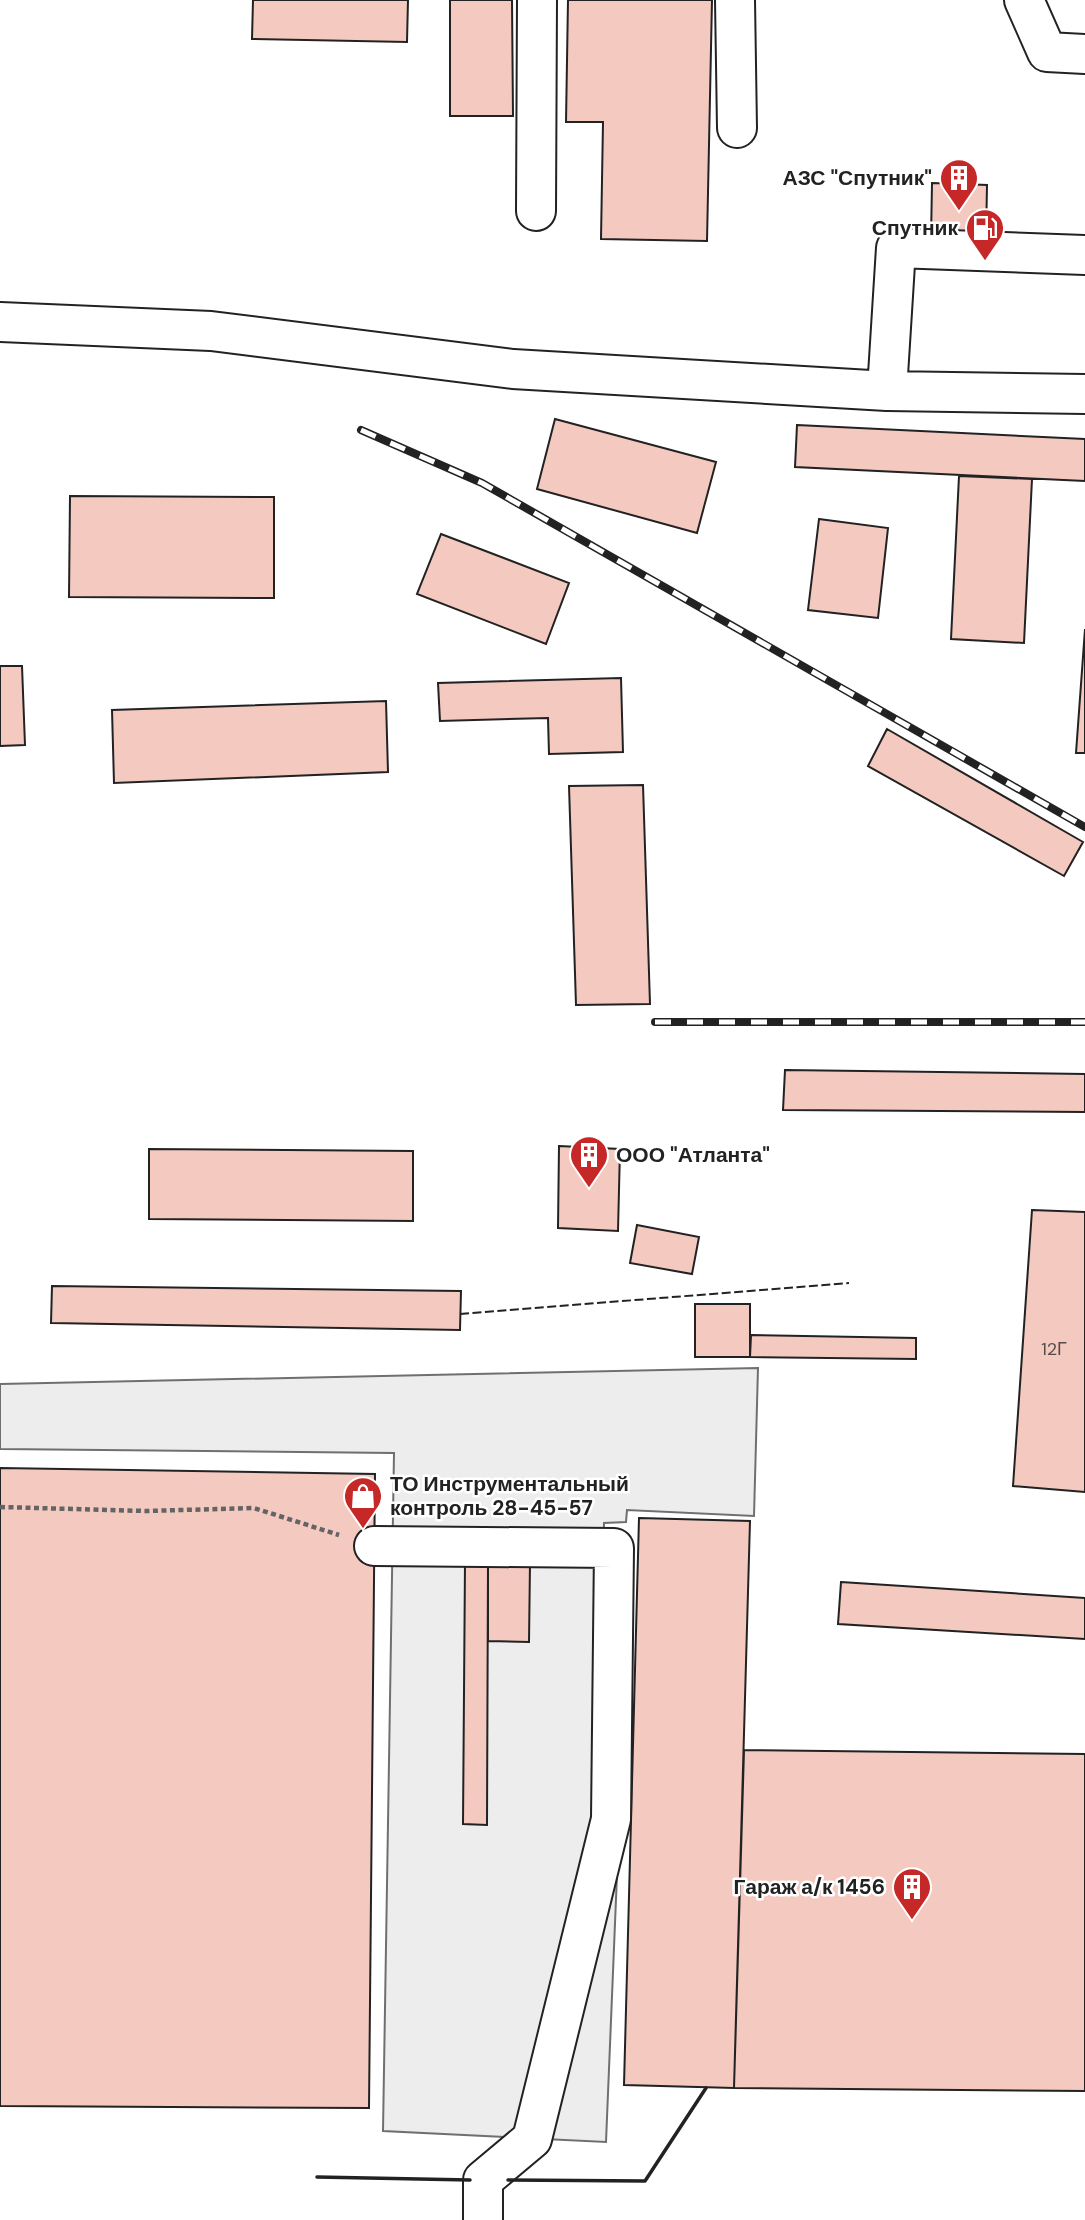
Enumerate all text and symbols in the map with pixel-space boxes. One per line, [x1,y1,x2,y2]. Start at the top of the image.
building icon: АЗС "Спутник" [938,157,980,212]
place label: АЗС "Спутник" [783,164,932,192]
fuel station icon: Спутник [964,207,1006,262]
place label: Спутник [872,214,958,242]
building icon: ООО "Атланта" [568,1134,610,1189]
place label: ООО "Атланта" [616,1141,770,1169]
house number: 12Г [1041,1337,1067,1361]
place label: ТО Инструментальный контроль 28-45-57 [390,1470,629,1522]
shop icon: ТО Инструментальный контроль 28-45-57 [342,1475,384,1530]
building icon: Гараж а/к 1456 [891,1866,933,1921]
place label: Гараж а/к 1456 [734,1873,885,1901]

